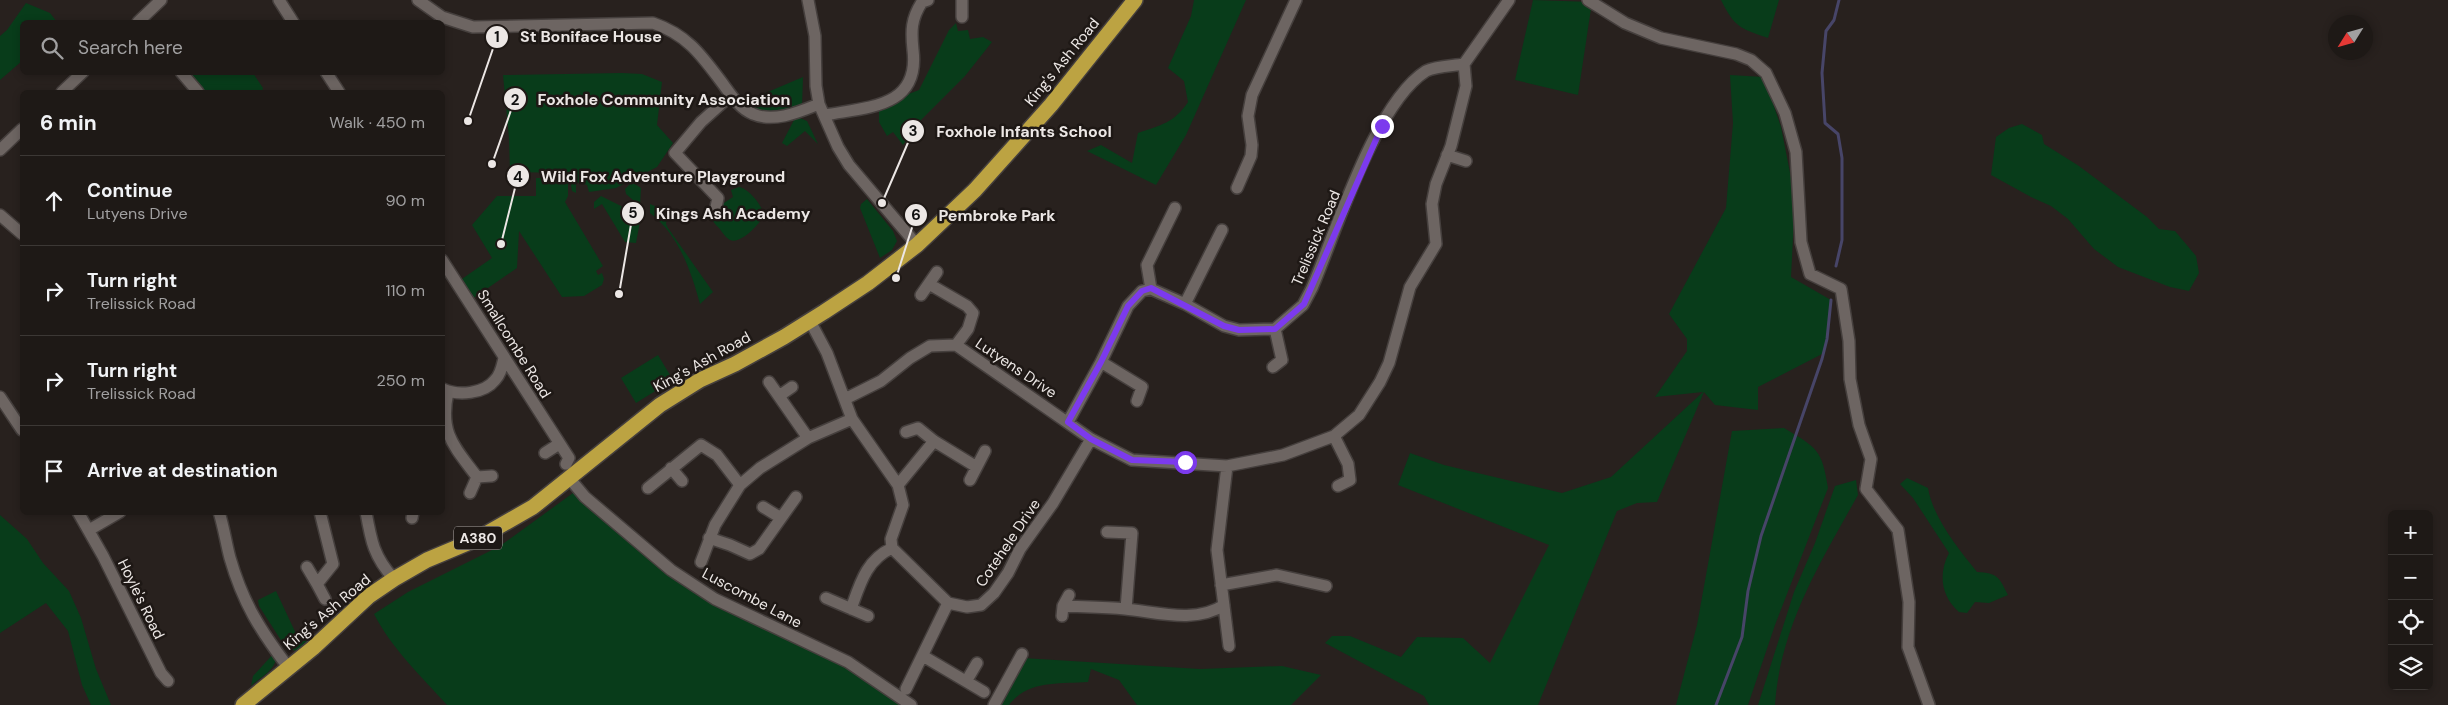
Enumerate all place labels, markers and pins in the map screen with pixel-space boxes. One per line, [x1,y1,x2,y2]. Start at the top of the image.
callout: St Boniface House [485,21,672,52]
callout: Foxhole Community Association [502,84,800,115]
callout: Foxhole Infants School [901,116,1122,147]
callout: Wild Fox Adventure Playground [506,161,795,192]
callout: Kings Ash Academy [621,198,820,229]
callout: Pembroke Park [903,200,1065,231]

